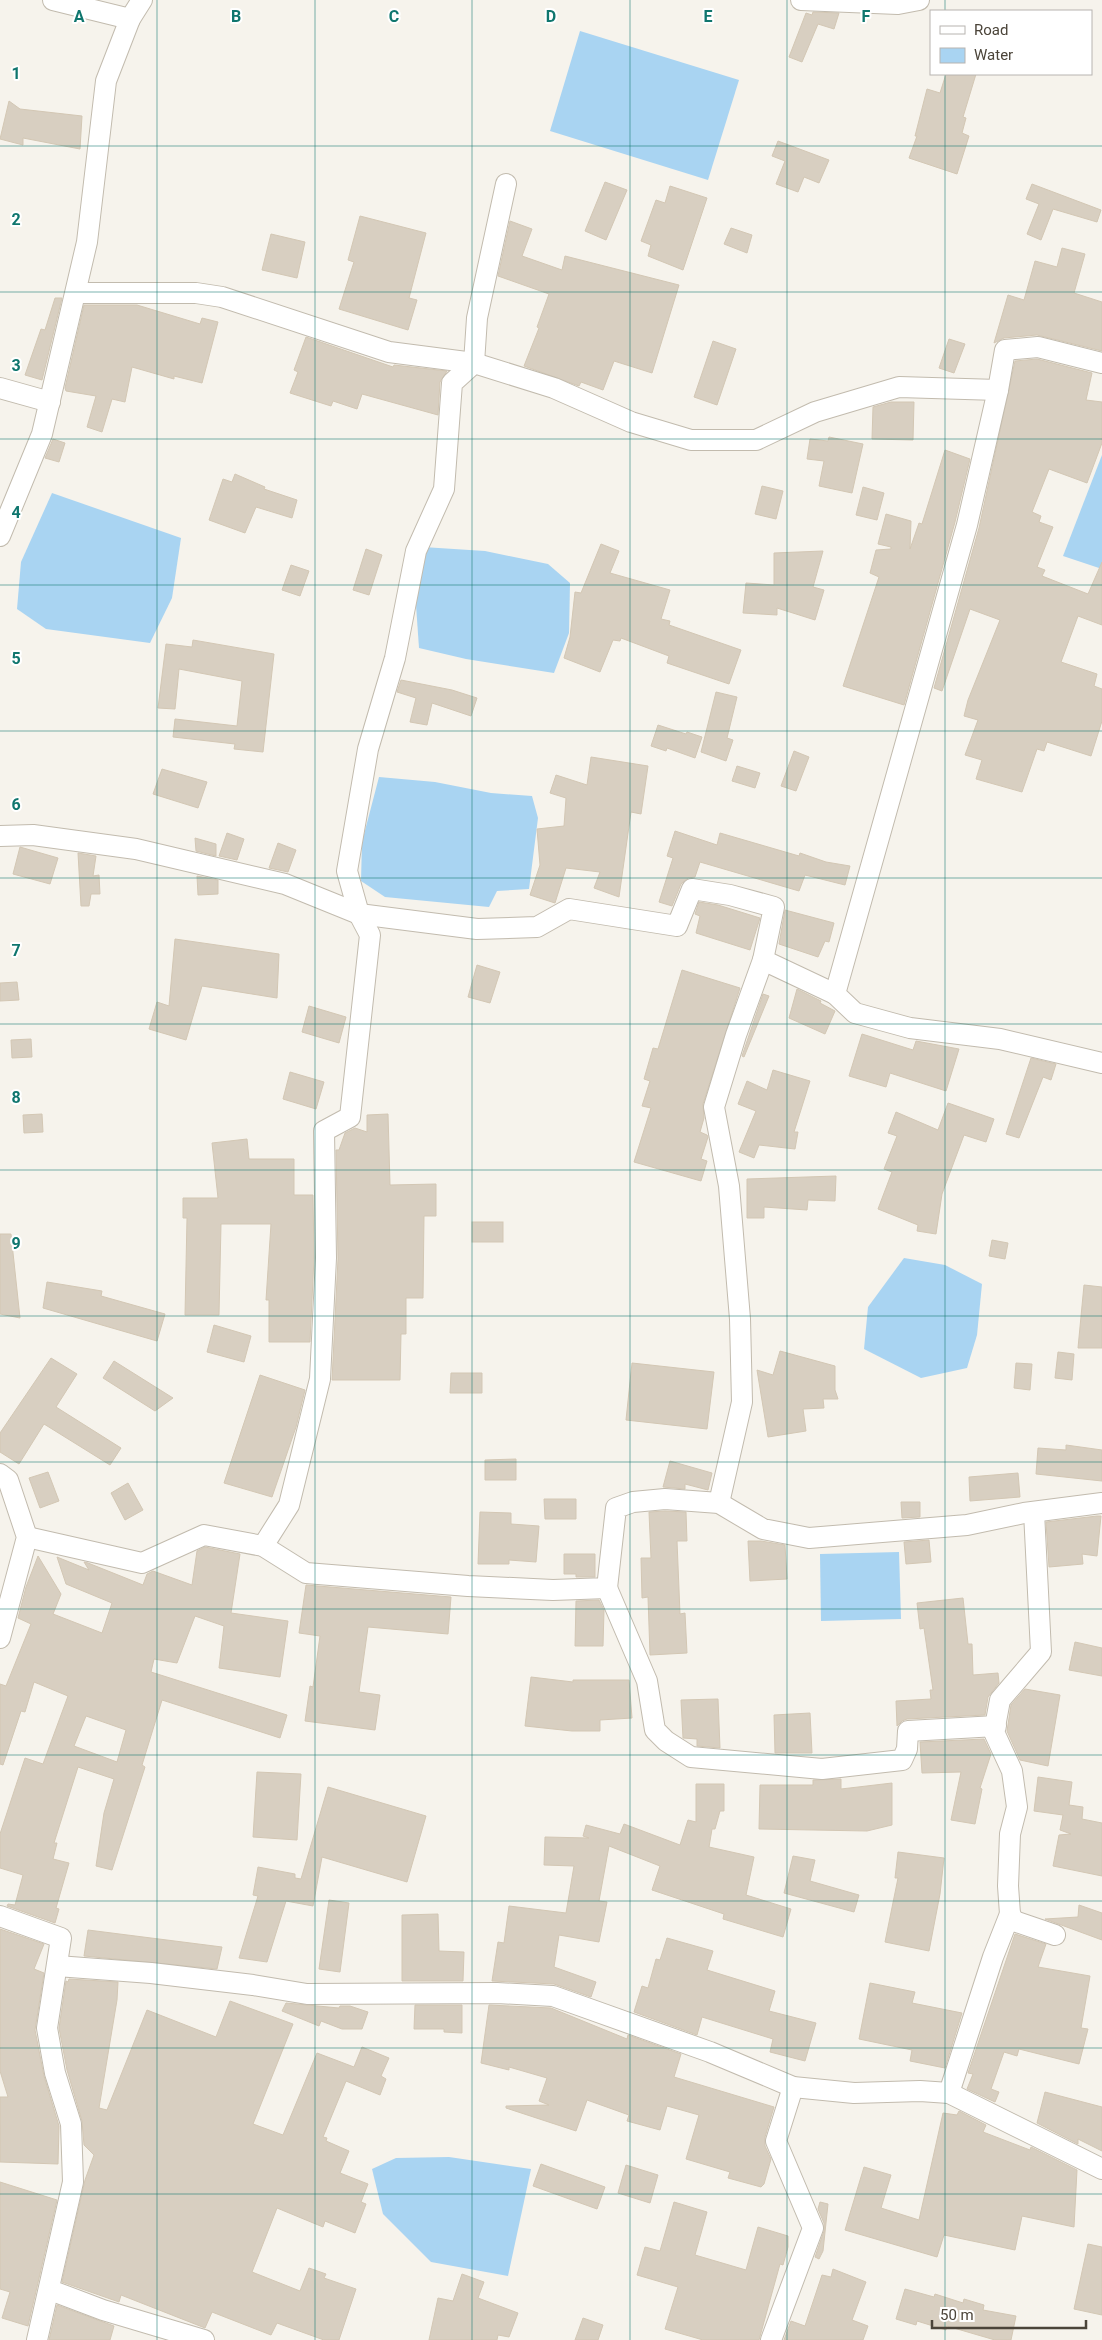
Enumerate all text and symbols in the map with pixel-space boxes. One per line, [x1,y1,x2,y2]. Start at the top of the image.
text: A [74,7,85,26]
text: B [231,7,241,26]
text: C [389,7,399,26]
text: D [546,7,556,26]
text: E [704,7,713,26]
text: F [862,7,871,26]
legend [930,10,1092,75]
text: Road [974,21,1008,39]
text: Water [974,46,1013,64]
text: 1 [11,64,21,83]
text: 2 [11,210,21,229]
text: 3 [11,356,21,375]
text: 4 [11,503,21,522]
text: 5 [11,649,21,668]
text: 6 [11,795,21,814]
text: 7 [11,941,21,960]
text: 8 [11,1088,21,1107]
text: 9 [11,1234,21,1253]
scale bar [932,2298,1086,2330]
text: 50 m [940,2306,974,2324]

